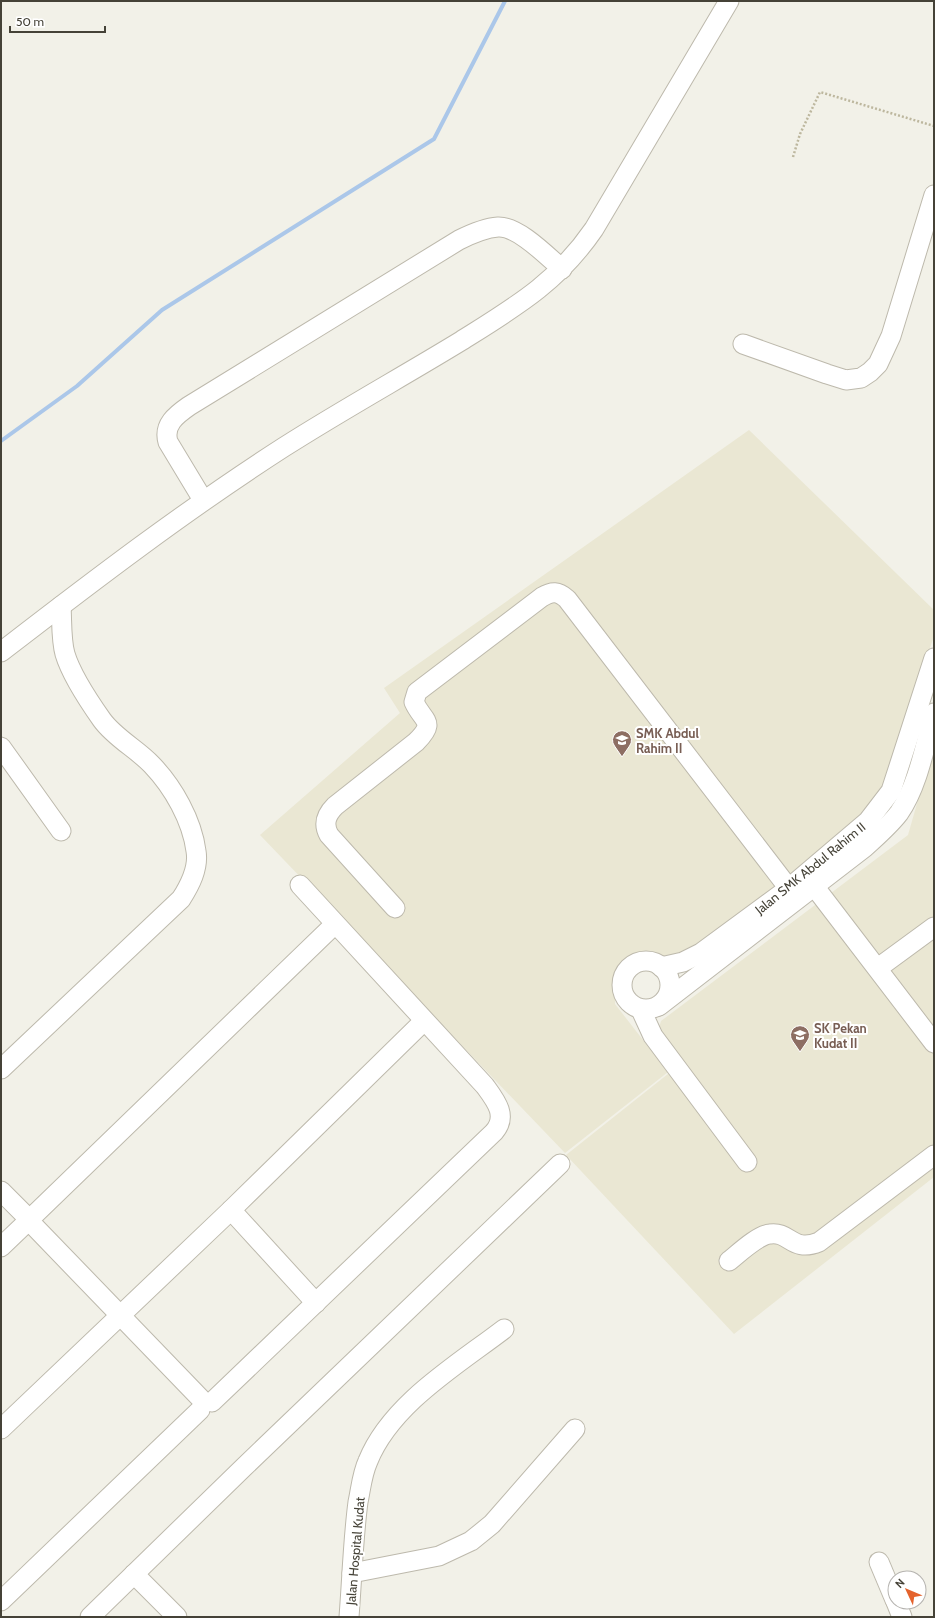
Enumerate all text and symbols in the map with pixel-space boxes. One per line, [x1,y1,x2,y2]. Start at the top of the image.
scale bar [10,8,105,34]
text: 50 m [16,14,44,29]
place label: SMK Abdul Rahim II [636,725,700,756]
school or university icon: SMK Abdul Rahim II [611,729,633,757]
street label: Jalan SMK Abdul Rahim II [751,819,868,918]
place label: SK Pekan Kudat II [814,1020,867,1051]
school or university icon: SK Pekan Kudat II [789,1024,811,1052]
street label: Jalan Hospital Kudat [342,1496,368,1607]
north arrow [887,1570,927,1610]
text: N [892,1575,908,1591]

